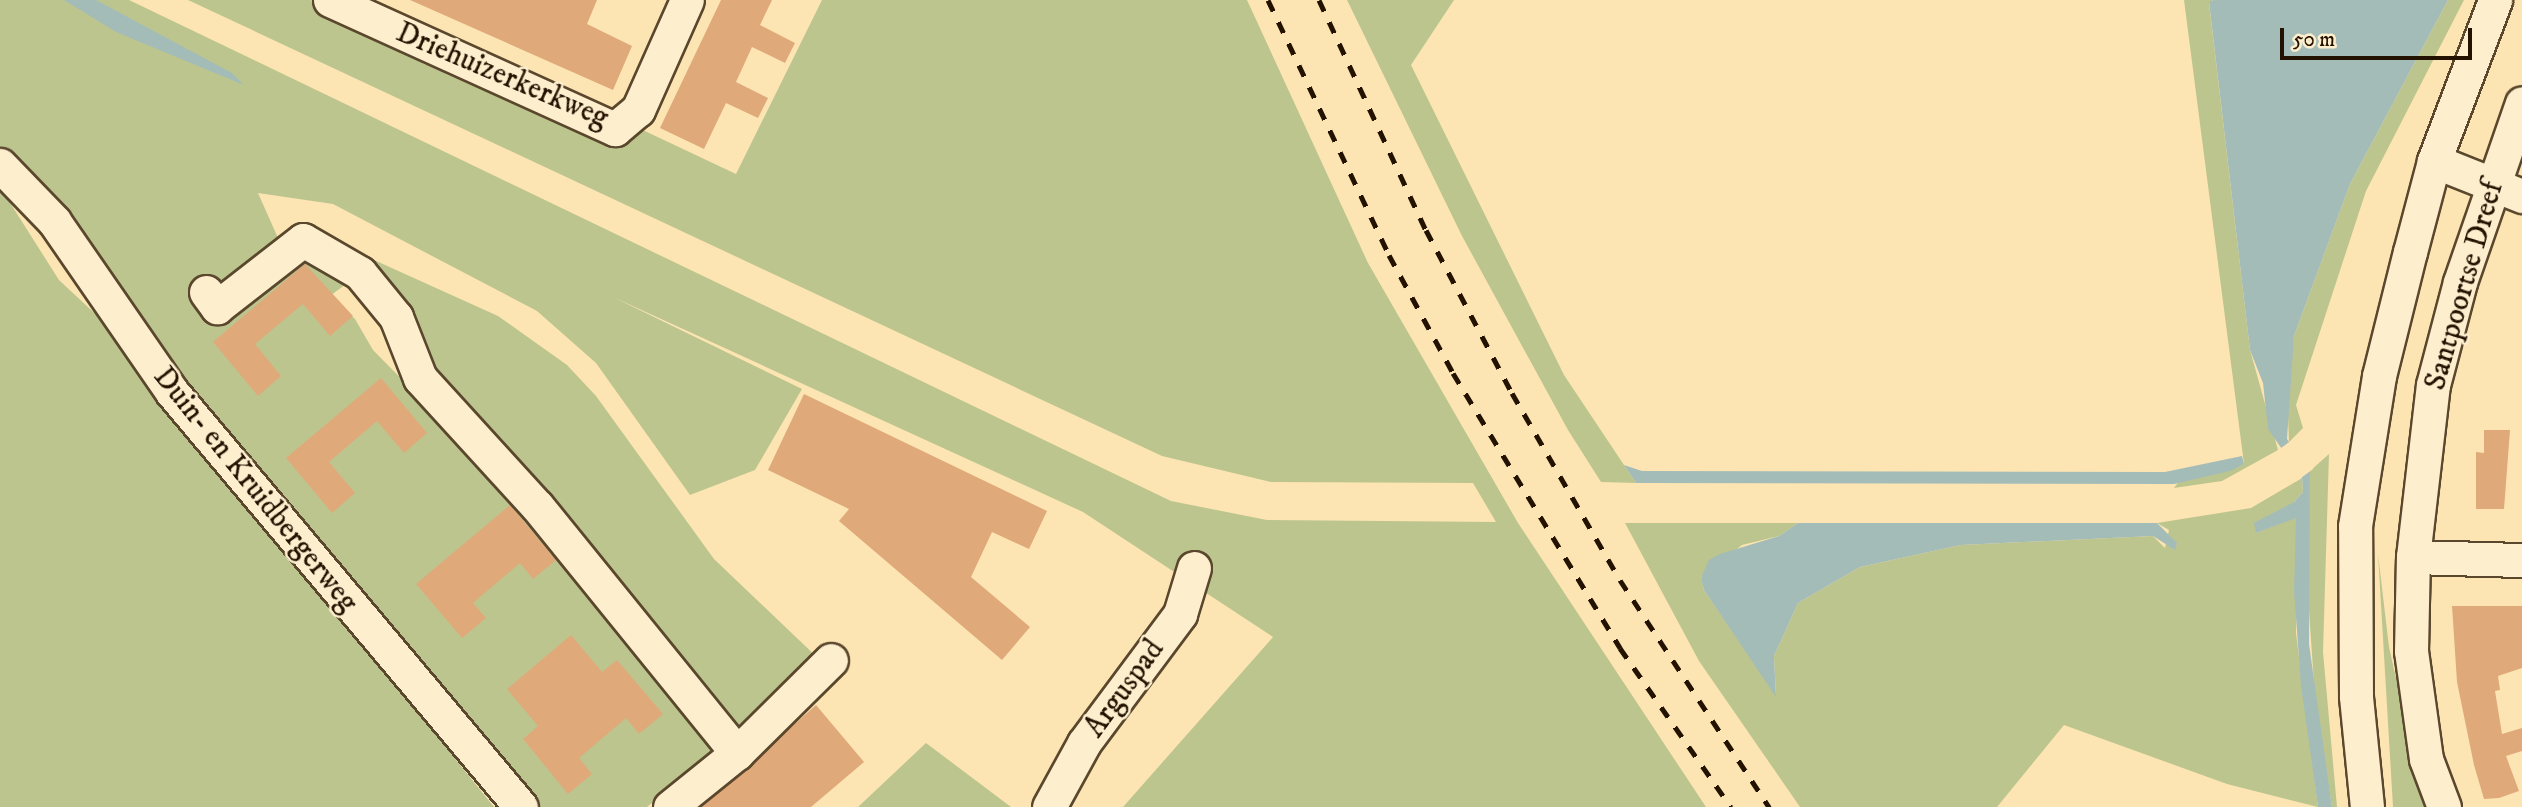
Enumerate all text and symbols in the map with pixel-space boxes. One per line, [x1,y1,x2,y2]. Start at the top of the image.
scale bar [2284,14,2476,58]
street label: Driehuizerkerkweg [391,15,613,137]
text: 50 m [2293,27,2335,53]
street label: Santpoortse Dreef [2418,178,2512,394]
street label: Duin- en Kruidbergerweg [145,360,365,620]
street label: Arguspad [1077,633,1173,745]

